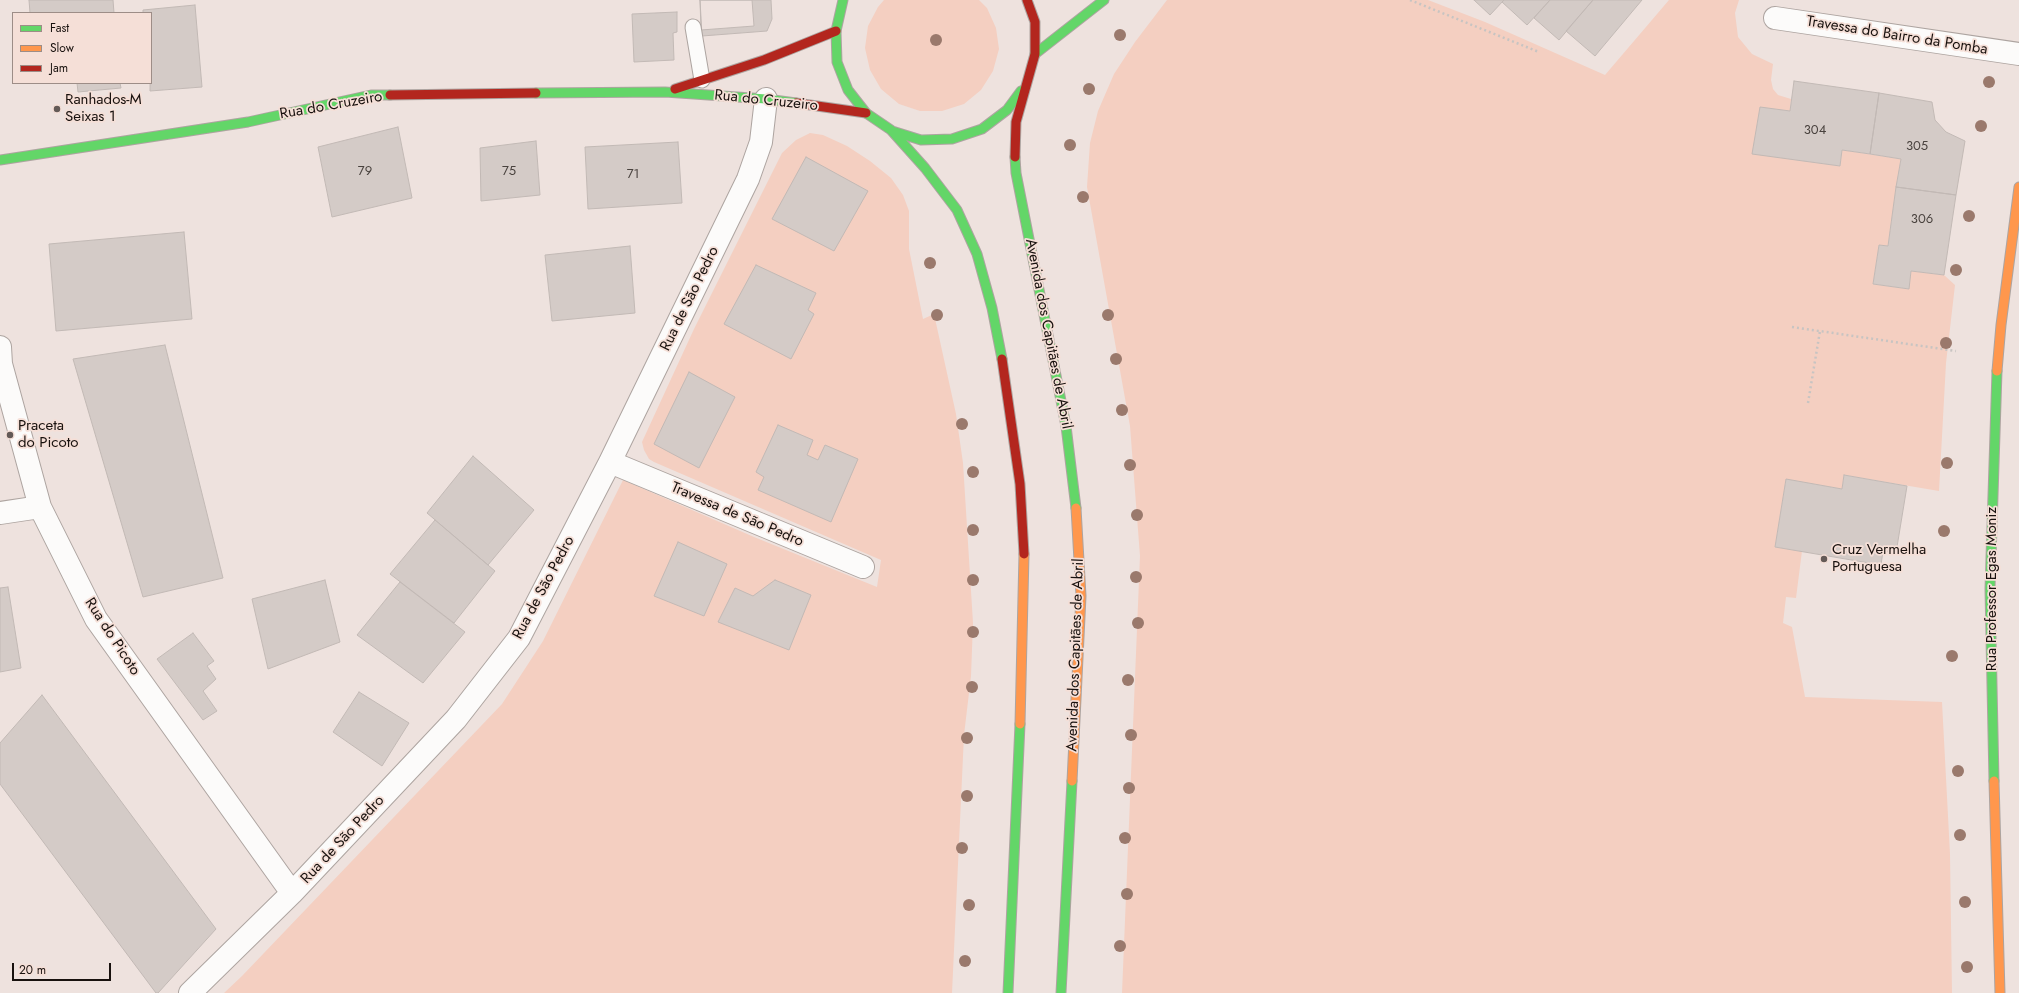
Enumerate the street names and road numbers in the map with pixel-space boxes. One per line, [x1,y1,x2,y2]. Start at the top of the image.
street label: Travessa do Bairro da Pomba [1805,13,1989,59]
street label: Rua do Cruzeiro [713,87,819,115]
street label: Rua do Cruzeiro [278,88,384,124]
street label: Avenida dos Capitães de Abril [1021,237,1075,431]
street label: Rua de São Pedro [657,244,723,354]
street label: Travessa de São Pedro [668,479,806,551]
street label: Rua Professor Egas Moniz [1983,507,2001,671]
street label: Rua de São Pedro [509,533,579,643]
street label: Avenida dos Capitães de Abril [1064,558,1088,752]
street label: Rua do Picoto [80,595,144,679]
street label: Rua de São Pedro [298,792,388,888]

